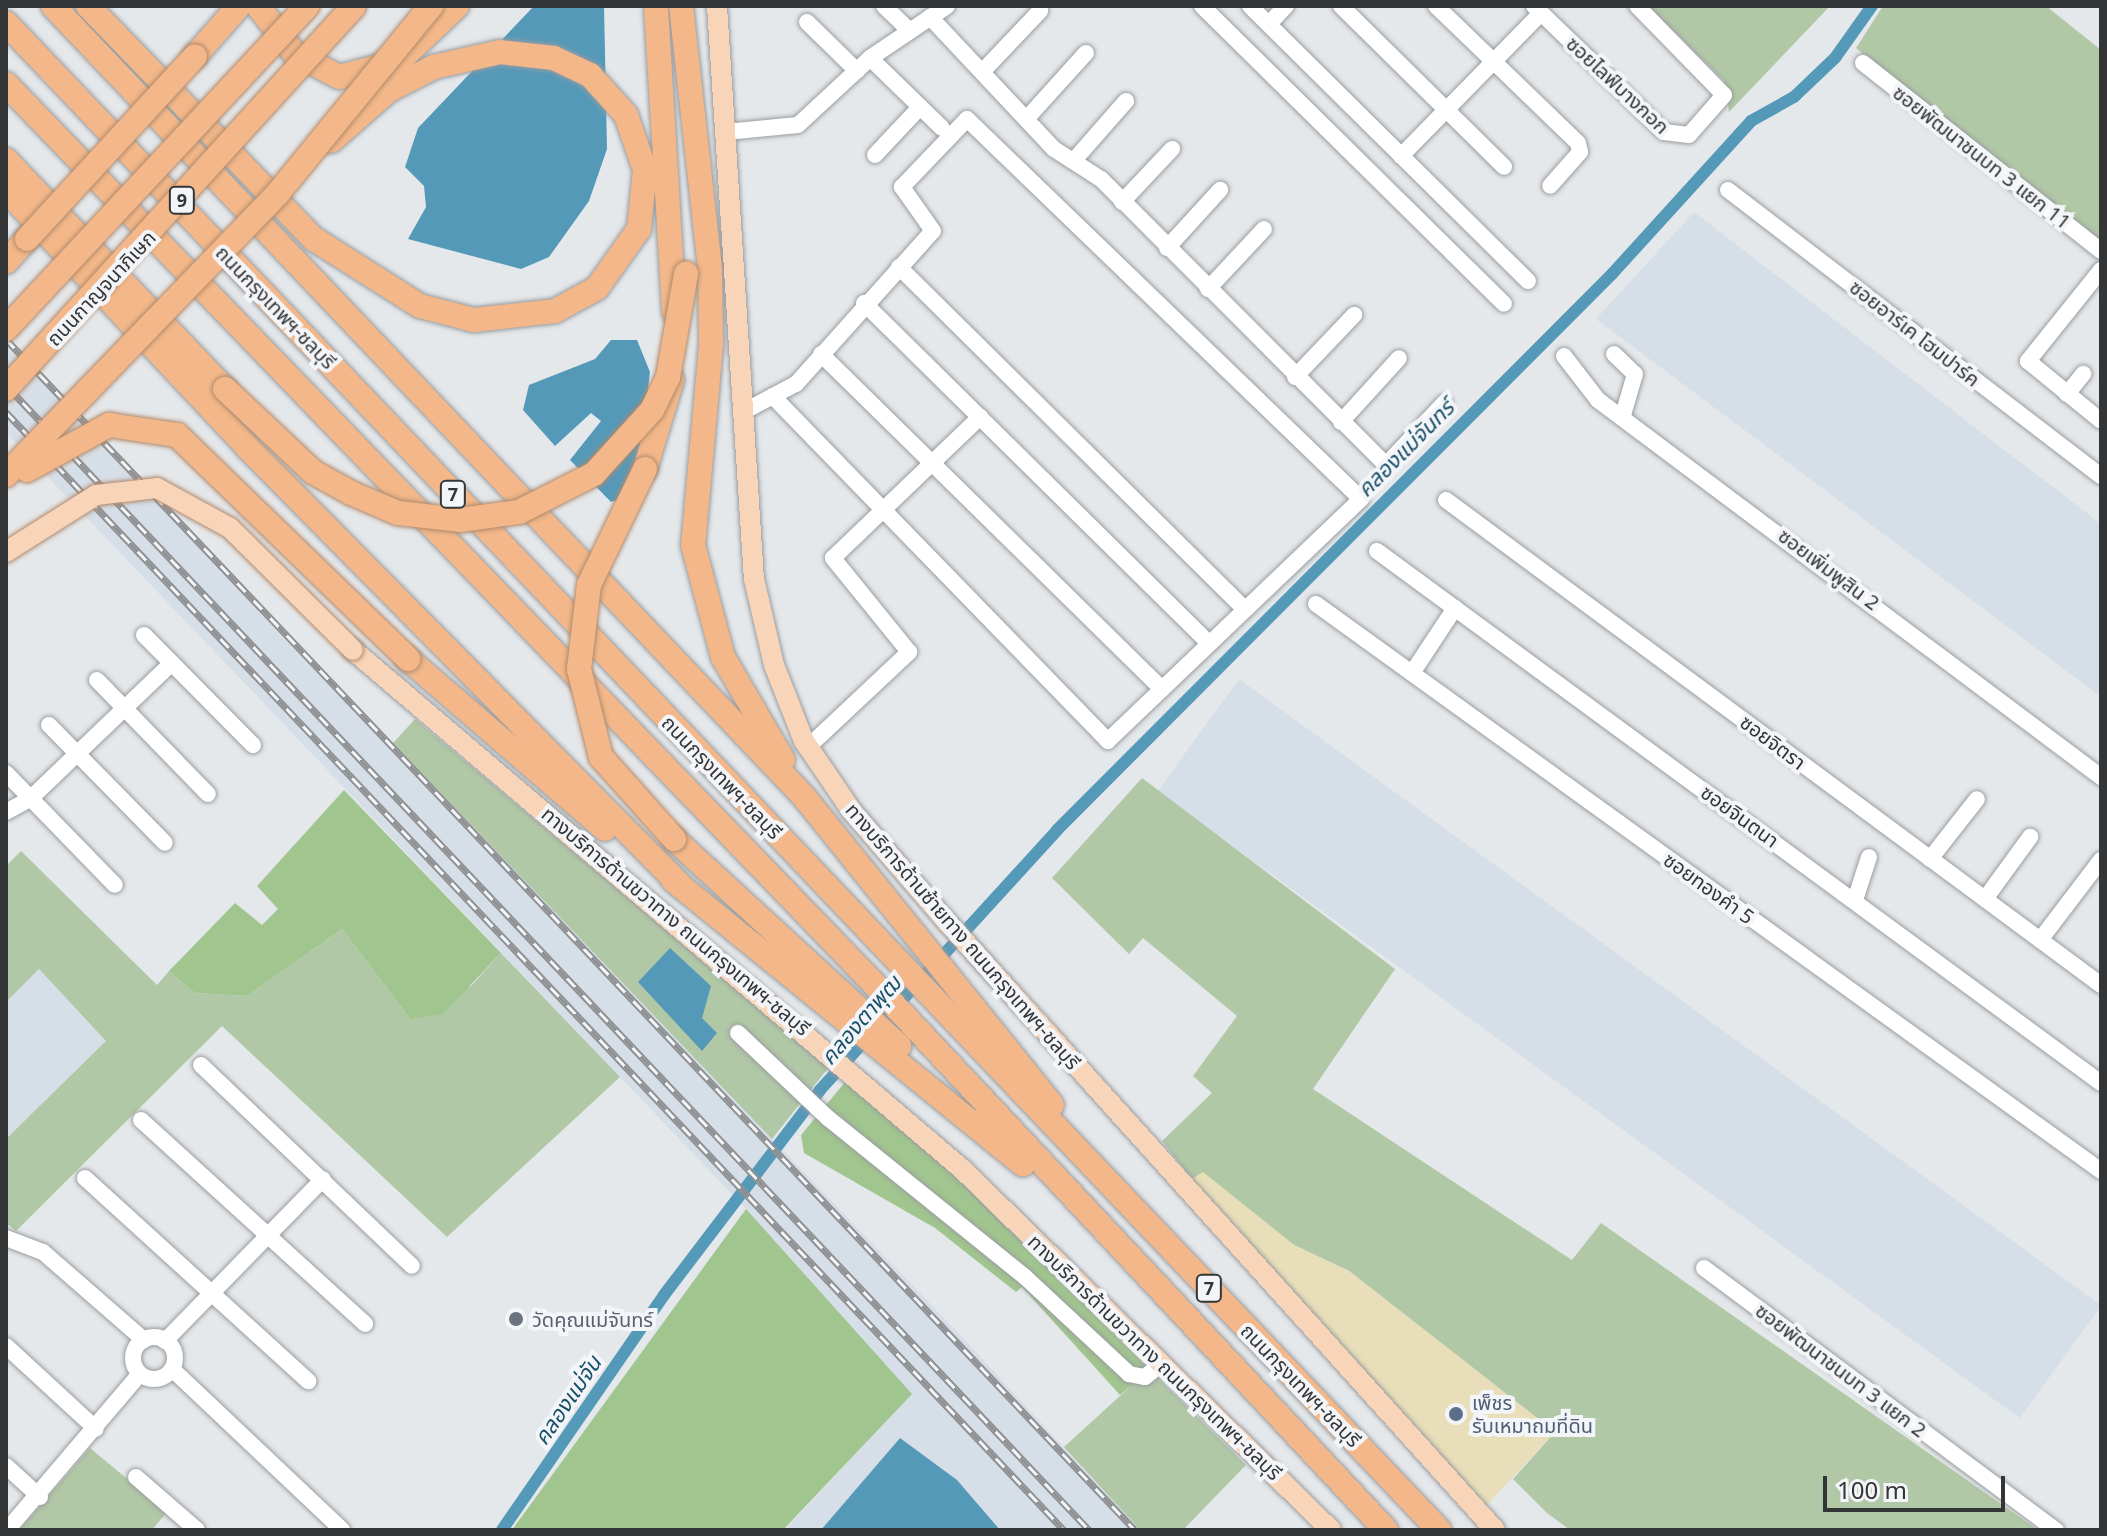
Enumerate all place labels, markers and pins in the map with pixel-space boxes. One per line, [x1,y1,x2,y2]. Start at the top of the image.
place label: วัดคุณแม่จันทร์ [532,1307,653,1331]
marker: วัดคุณแม่จันทร์ [507,1310,525,1328]
place label: เพ็ชร รับเหมาถมที่ดิน [1472,1390,1593,1437]
marker: เพ็ชร รับเหมาถมที่ดิน [1447,1405,1465,1423]

